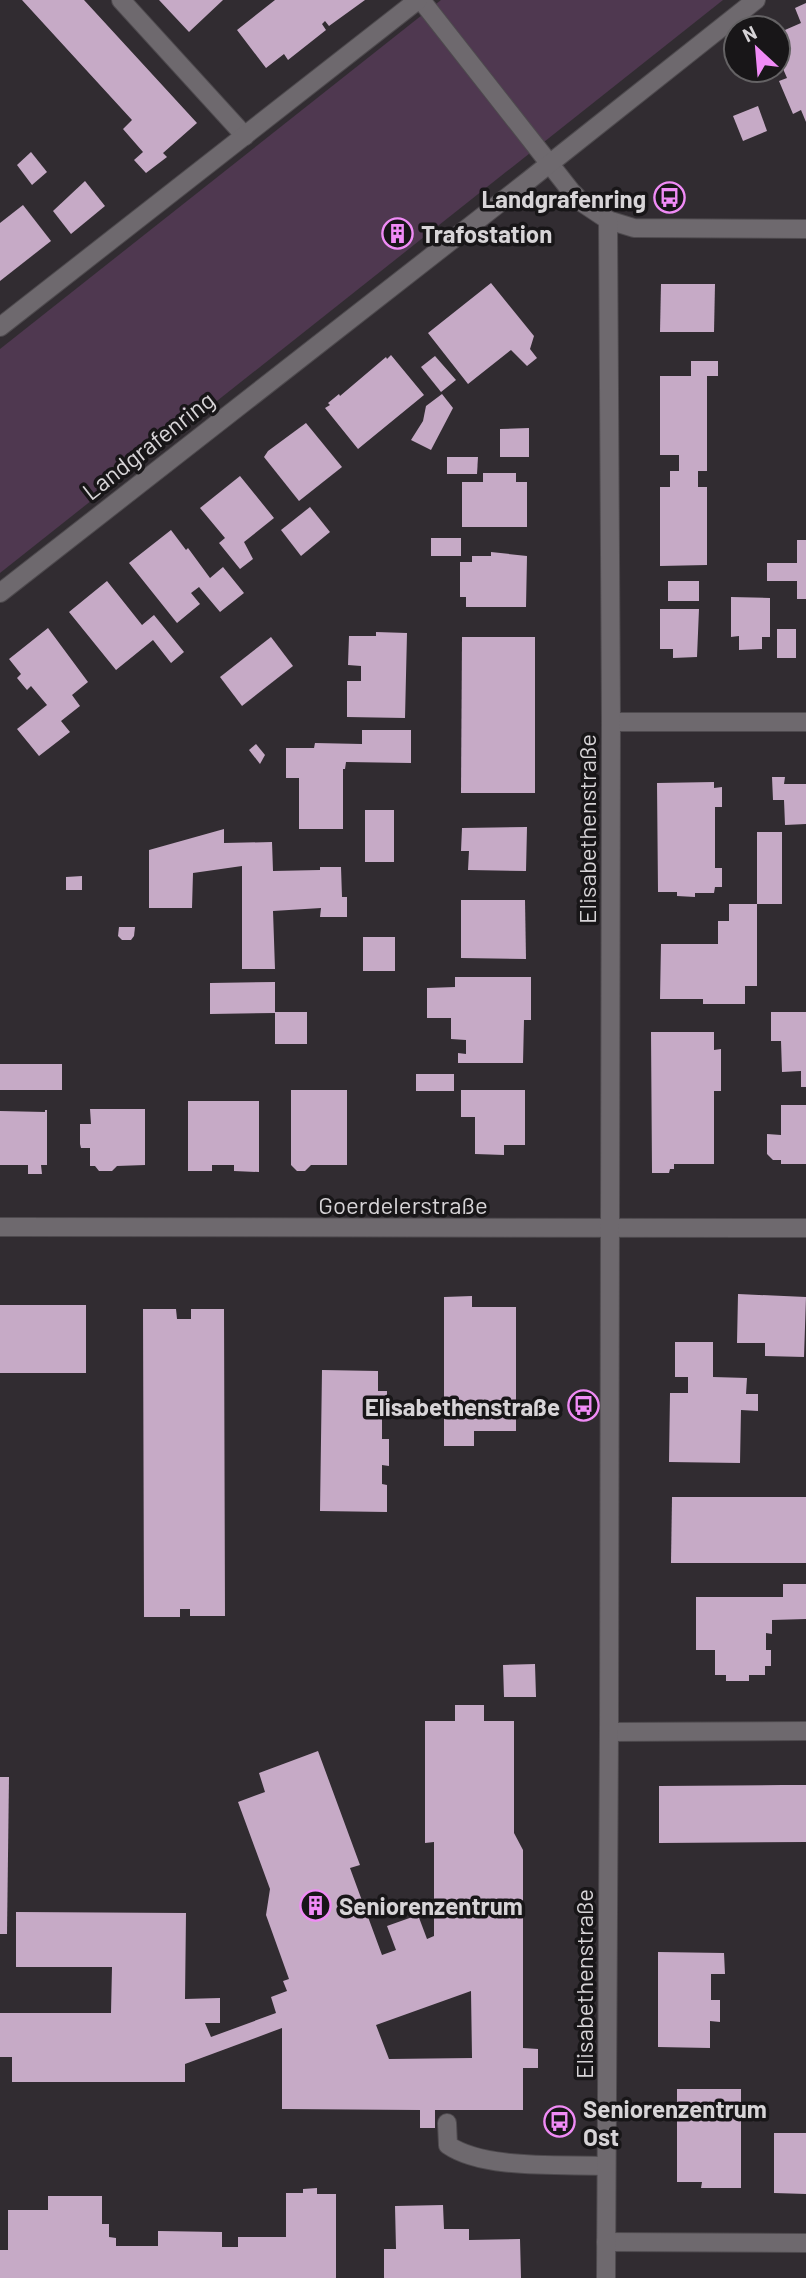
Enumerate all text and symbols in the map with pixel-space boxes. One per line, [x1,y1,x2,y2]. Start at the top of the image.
north arrow [722,14,792,84]
text: N [739,20,760,46]
bus stop icon: Landgrafenring [652,181,686,215]
place label: Landgrafenring [482,184,646,213]
building icon: Trafostation [381,216,415,250]
place label: Trafostation [421,219,552,248]
street label: Landgrafenring [76,385,220,505]
street label: Elisabethenstraße [572,734,601,924]
street label: Goerdelerstraße [318,1190,488,1219]
bus stop icon: Elisabethenstraße [566,1389,600,1423]
place label: Elisabethenstraße [365,1392,560,1421]
building icon: Seniorenzentrum [299,1888,333,1922]
street label: Elisabethenstraße [569,1889,598,2079]
place label: Seniorenzentrum [339,1891,523,1920]
place label: Seniorenzentrum Ost [583,2094,767,2151]
bus stop icon: Seniorenzentrum Ost [543,2105,577,2139]

